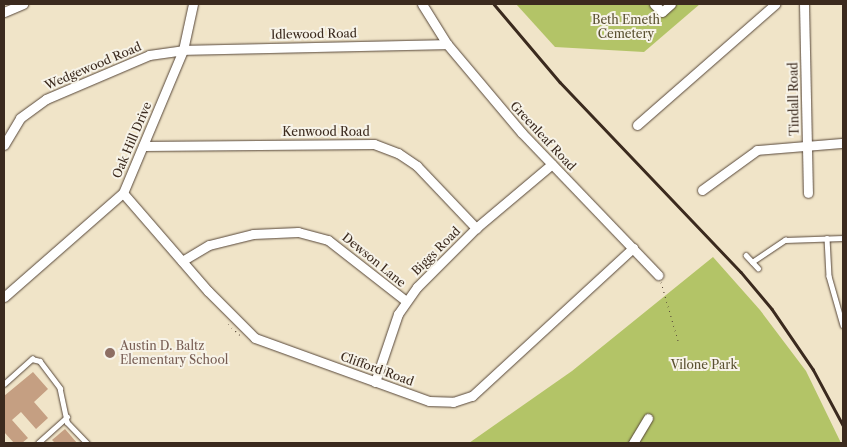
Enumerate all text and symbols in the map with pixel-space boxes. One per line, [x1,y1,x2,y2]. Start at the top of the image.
park label: Beth Emeth Cemetery [592,13,660,41]
street label: Idlewood Road [271,26,357,42]
street label: Wedgewood Road [43,39,143,93]
street label: Tindall Road [786,62,802,136]
street label: Greenleaf Road [507,98,579,174]
street label: Oak Hill Drive [109,100,155,180]
street label: Kenwood Road [282,125,370,139]
street label: Biggs Road [409,224,463,278]
street label: Dewson Lane [339,230,409,290]
place label: Austin D. Baltz Elementary School [120,339,229,367]
marker: Austin D. Baltz Elementary School [104,347,116,359]
street label: Clifford Road [338,349,416,389]
park label: Vilone Park [671,358,737,372]

